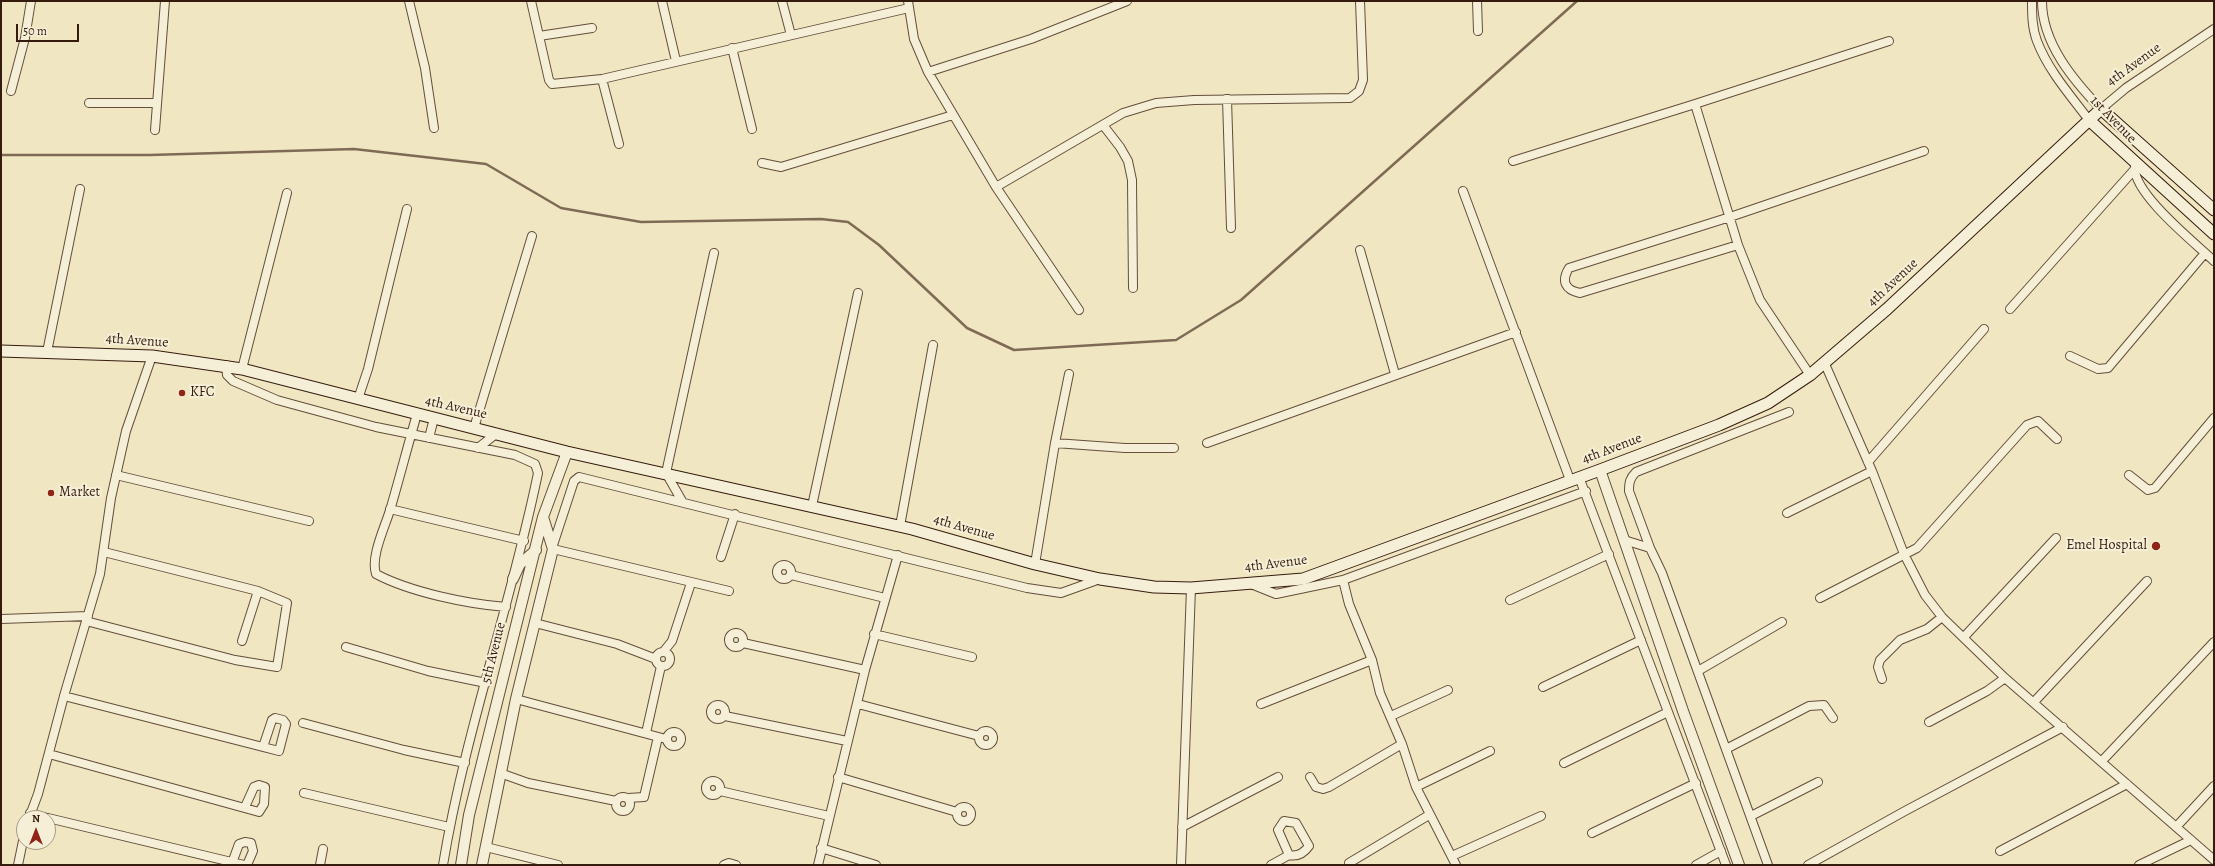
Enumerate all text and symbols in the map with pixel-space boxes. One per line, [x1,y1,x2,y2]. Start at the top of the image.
scale bar [18,16,81,42]
text: 50 m [23,23,47,39]
street label: 4th Avenue [2104,40,2164,90]
street label: 1st Avenue [2086,93,2140,147]
street label: 4th Avenue [1864,255,1922,311]
street label: 4th Avenue [105,330,169,352]
place label: KFC [190,385,215,401]
marker: KFC [177,388,187,398]
street label: 4th Avenue [423,393,489,423]
street label: 4th Avenue [1580,430,1644,468]
place label: Market [59,485,100,501]
marker: Market [46,488,56,498]
street label: 4th Avenue [931,511,997,545]
place label: Emel Hospital [2066,538,2147,554]
marker: Emel Hospital [2150,540,2162,552]
street label: 4th Avenue [1244,552,1308,576]
street label: 5th Avenue [478,621,510,685]
north arrow [16,810,56,850]
text: N [32,811,40,826]

